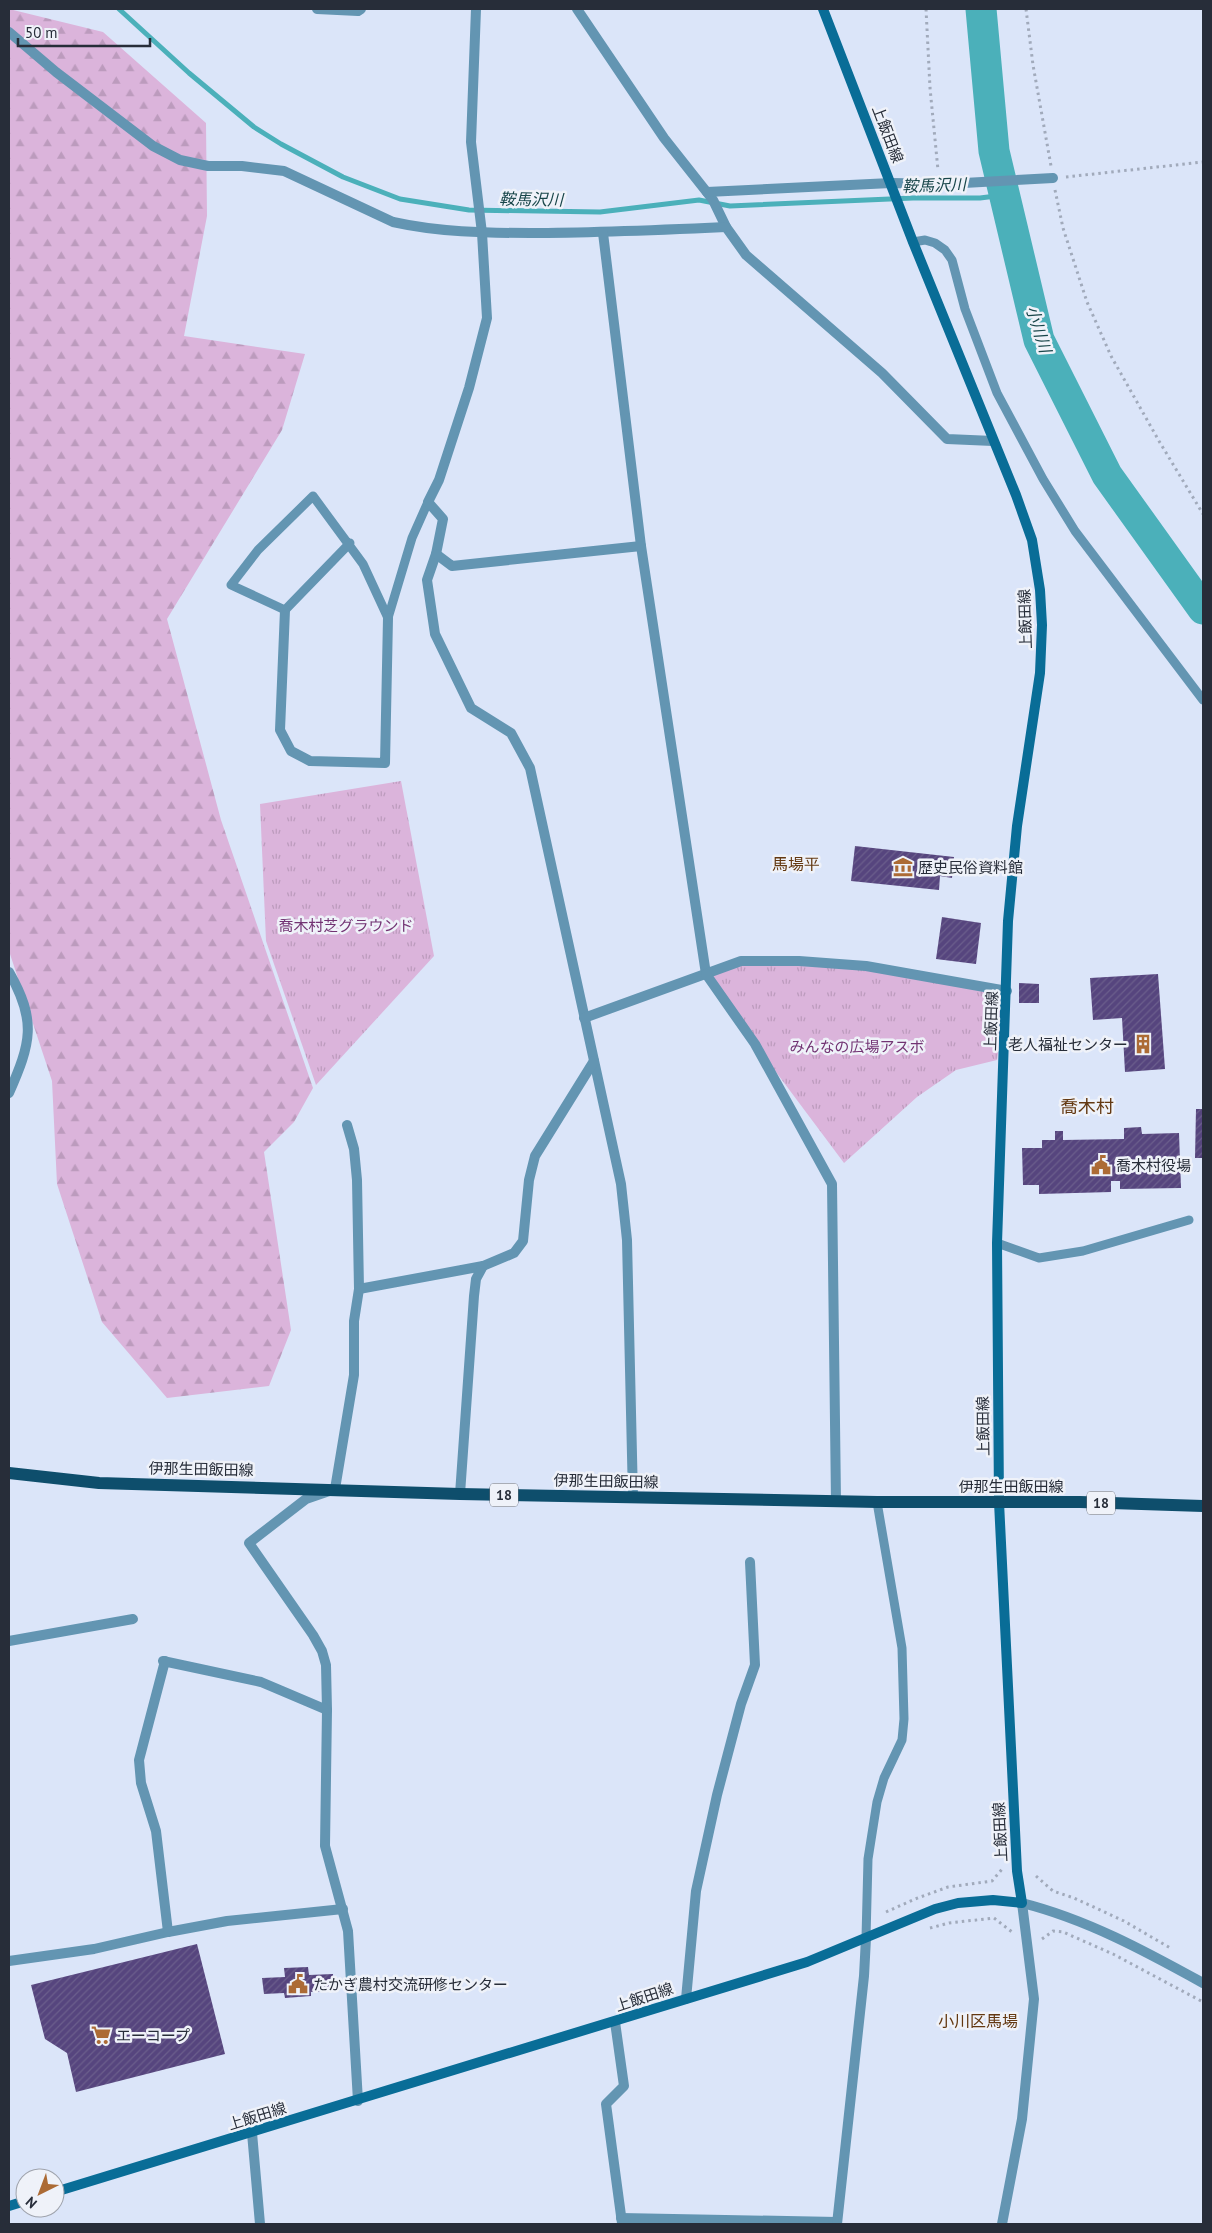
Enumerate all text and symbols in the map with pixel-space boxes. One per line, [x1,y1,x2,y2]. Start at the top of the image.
scale bar [18,15,150,47]
text: 50 m [25,23,58,42]
street label: 上飯田線 [868,103,908,165]
water label: 鞍馬沢川 [902,174,968,196]
water label: 鞍馬沢川 [499,188,565,210]
water label: 小川川 [1022,303,1057,357]
street label: 上飯田線 [1014,589,1036,649]
district label: 馬場平 [772,854,820,874]
museum icon: 歴史民俗資料館 [892,856,914,878]
place label: 歴史民俗資料館 [918,858,1023,877]
park label: 喬木村芝グラウンド [278,916,414,935]
street label: 上飯田線 [980,991,1002,1051]
building icon: 老人福祉センター [1132,1033,1154,1055]
place label: 老人福祉センター [1008,1035,1128,1054]
park label: みんなの広場アスボ [789,1037,925,1056]
district label: 喬木村 [1060,1095,1114,1118]
public building icon: 喬木村役場 [1090,1154,1112,1176]
place label: 喬木村役場 [1116,1156,1191,1175]
street label: 上飯田線 [973,1396,993,1456]
street label: 伊那生田飯田線 [148,1459,254,1479]
street label: 伊那生田飯田線 [553,1471,659,1491]
street label: 伊那生田飯田線 [958,1477,1064,1496]
road number: 18 [490,1484,518,1506]
road number: 18 [1087,1492,1115,1515]
street label: 上飯田線 [989,1802,1011,1862]
public building icon: たかぎ農村交流研修センター [287,1973,309,1995]
place label: たかぎ農村交流研修センター [313,1975,508,1994]
street label: 上飯田線 [613,1979,675,2015]
district label: 小川区馬場 [938,2011,1018,2031]
supermarket icon: エーコープ [90,2024,112,2046]
place label: エーコープ [116,2026,190,2045]
street label: 上飯田線 [226,2098,288,2134]
north arrow [15,2168,65,2218]
text: N [22,2193,41,2212]

